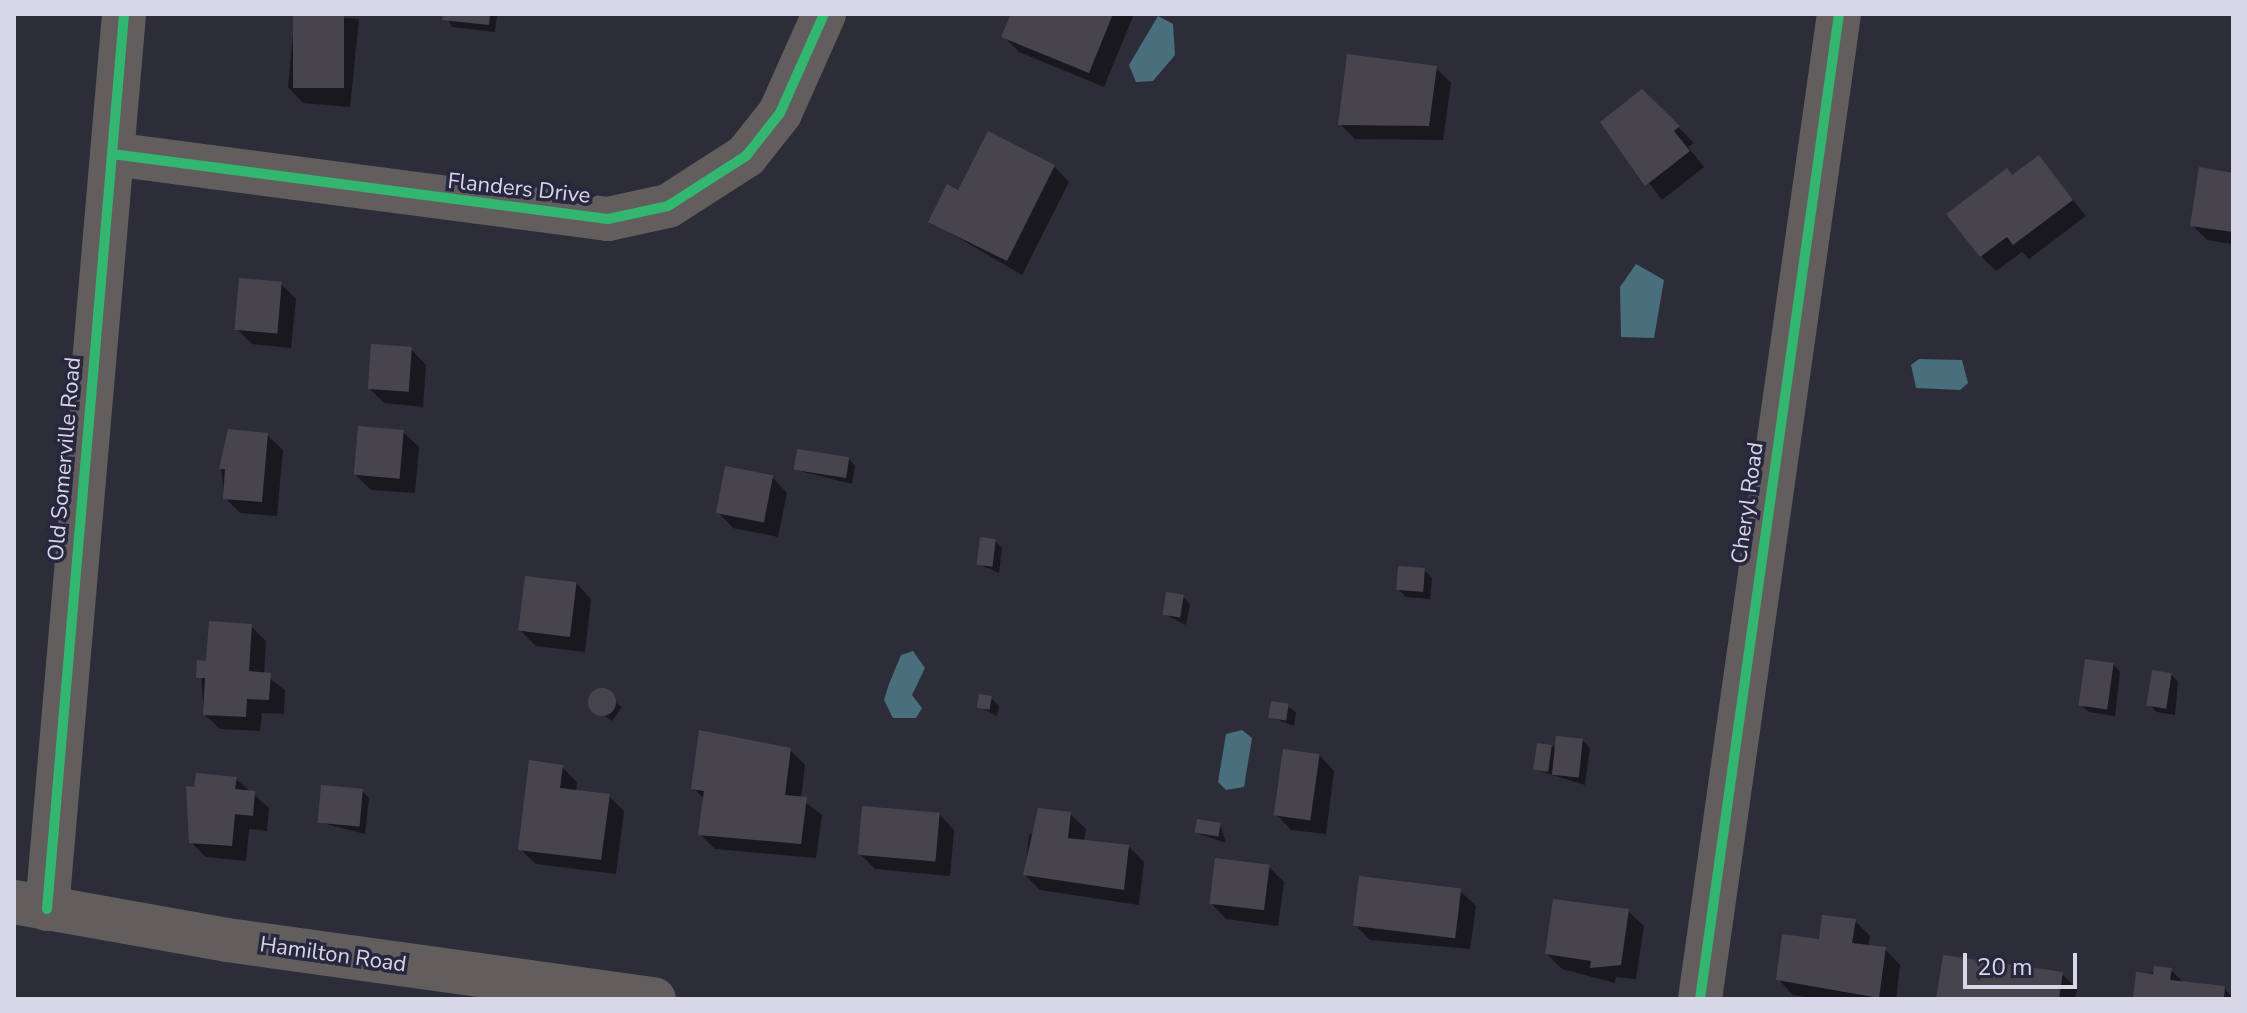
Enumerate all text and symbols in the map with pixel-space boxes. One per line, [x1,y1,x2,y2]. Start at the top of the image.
street label: Flanders Drive [446,168,592,210]
street label: Old Somerville Road [43,356,87,562]
street label: Cheryl Road [1726,441,1770,565]
street label: Hamilton Road [258,932,408,978]
scale bar [1967,937,2081,987]
text: 20 m [1977,951,2033,983]

